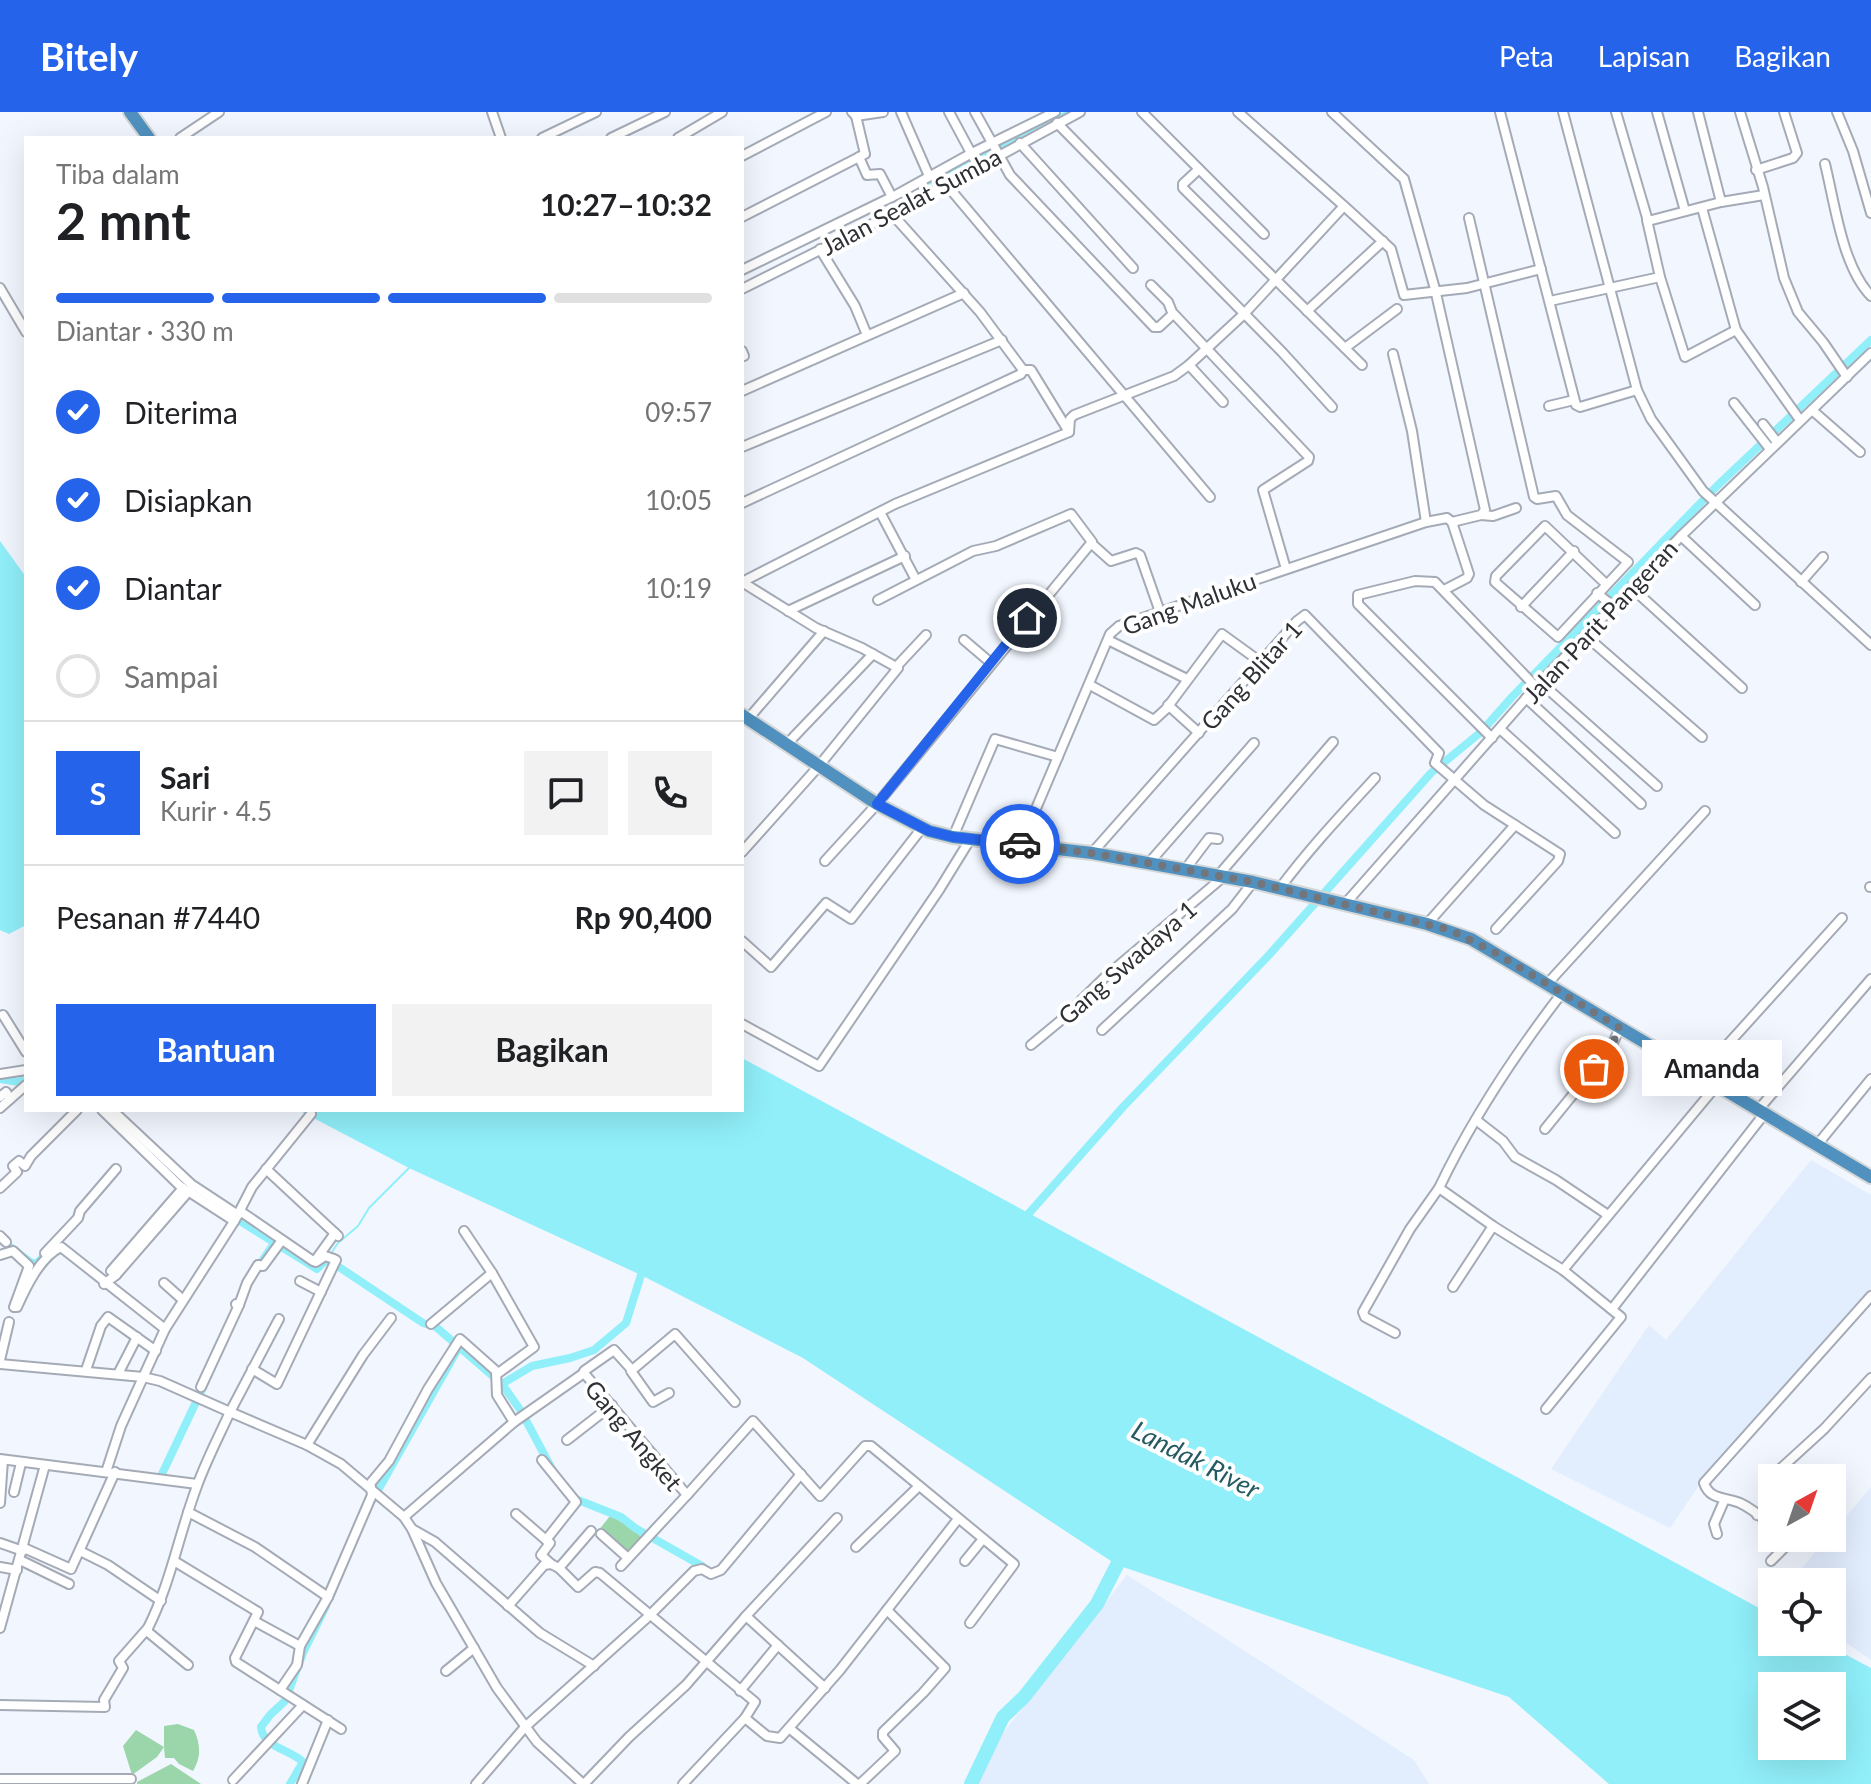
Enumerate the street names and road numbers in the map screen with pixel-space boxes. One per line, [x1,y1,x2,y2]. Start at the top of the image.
street label: Jalan Sealat Sumba [816,141,1006,261]
street label: Jalan Parit Pangeran [1517,534,1683,708]
street label: Gang Maluku [1118,565,1260,641]
street label: Gang Blitar 1 [1194,614,1308,736]
street label: Gang Swadaya 1 [1052,894,1202,1030]
street label: Gang Angket [579,1374,689,1496]

